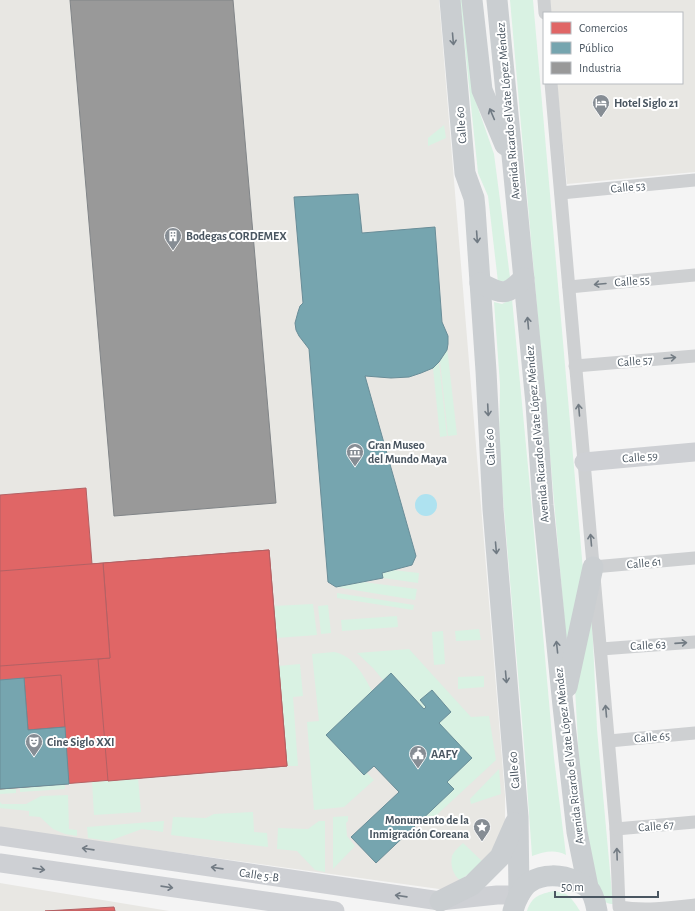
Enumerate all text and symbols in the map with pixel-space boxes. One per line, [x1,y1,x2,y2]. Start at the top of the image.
legend [543,12,683,84]
street label: Avenida Ricardo el Vate López Méndez [494,22,522,200]
text: Comercios [579,22,628,34]
one-way arrow [450,32,457,45]
text: Público [579,42,614,54]
text: Industria [579,62,622,74]
hotel icon: Hotel Siglo 21 [591,93,611,118]
place label: Hotel Siglo 21 [614,97,679,109]
street label: Calle 60 [453,106,469,144]
one-way arrow [487,108,495,120]
street label: Calle 53 [610,179,646,195]
building icon: Bodegas CORDEMEX [163,226,183,251]
place label: Bodegas CORDEMEX [186,230,287,242]
one-way arrow [473,230,480,243]
street label: Calle 55 [614,273,650,289]
one-way arrow [594,280,607,288]
one-way arrow [524,317,532,330]
street label: Avenida Ricardo el Vate López Méndez [523,345,551,523]
street label: Calle 57 [617,353,653,369]
one-way arrow [663,354,676,362]
one-way arrow [484,403,492,416]
one-way arrow [576,404,583,417]
street label: Calle 60 [483,428,497,466]
place label: Gran Museo del Mundo Maya [368,439,447,466]
museum icon: Gran Museo del Mundo Maya [345,442,365,467]
street label: Calle 59 [622,449,659,465]
one-way arrow [587,534,595,547]
one-way arrow [492,541,500,554]
street label: Calle 61 [626,555,662,571]
street label: Calle 63 [630,638,666,652]
one-way arrow [674,639,687,646]
one-way arrow [553,641,561,654]
street label: Avenida Ricardo el Vate López Méndez [552,667,586,845]
one-way arrow [503,670,510,683]
one-way arrow [602,705,610,718]
street label: Calle 65 [634,729,670,745]
theatre icon: Cine Siglo XXI [24,732,44,757]
place label: Cine Siglo XXI [47,736,115,748]
public building icon: AAFY [408,744,428,769]
place label: AAFY [431,748,458,760]
street label: Calle 60 [506,751,522,789]
place label: Monumento de la Inmigración Coreana [369,814,469,840]
place icon: Monumento de la Inmigración Coreana [472,817,492,842]
street label: Calle 67 [638,818,674,834]
one-way arrow [82,845,95,853]
one-way arrow [613,848,621,861]
one-way arrow [211,864,224,872]
one-way arrow [32,865,45,873]
street label: Calle 5-B [238,866,280,884]
scale bar [555,873,658,899]
text: 50 m [561,881,584,893]
one-way arrow [160,883,173,891]
one-way arrow [395,892,408,900]

